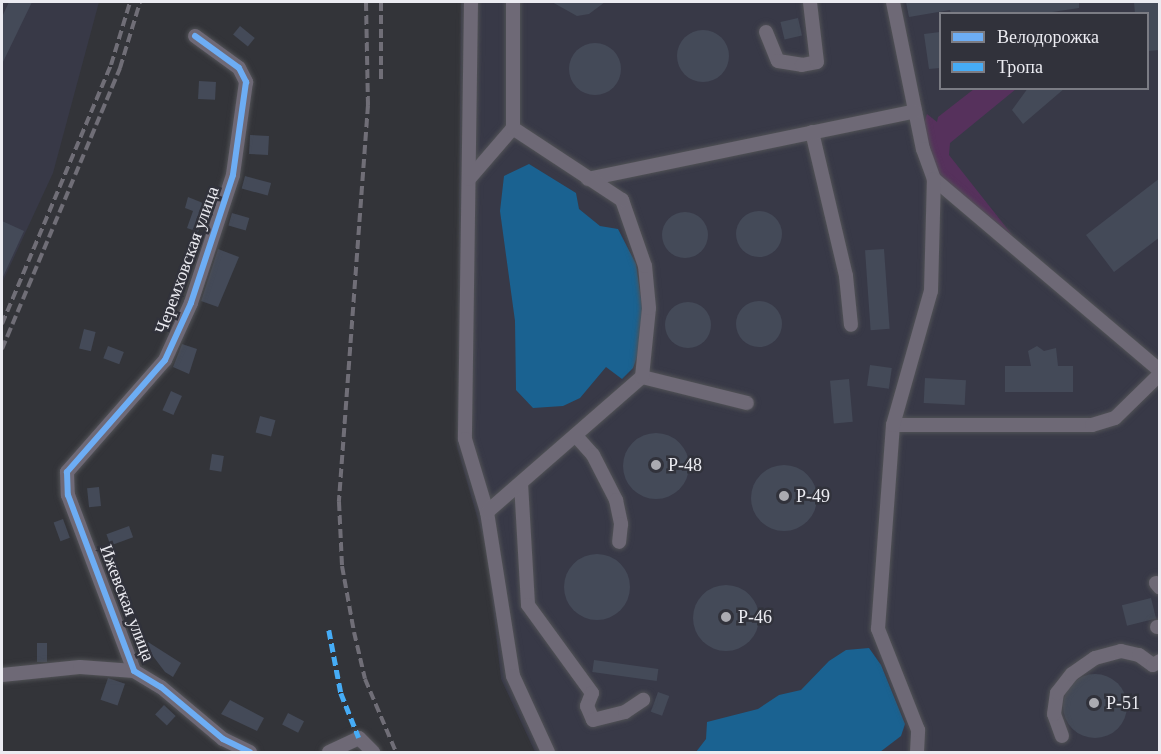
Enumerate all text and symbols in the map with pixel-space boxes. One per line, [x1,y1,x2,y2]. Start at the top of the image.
legend [939,12,1149,90]
text: Велодорожка [997,27,1099,47]
text: Тропа [997,57,1043,77]
street label: Черемховская улица [150,183,224,337]
place label: Р-48 [668,454,702,476]
marker: Р-48 [649,458,663,472]
place label: Р-49 [796,485,830,507]
marker: Р-49 [777,489,791,503]
street label: Ижевская улица [95,542,159,664]
place label: Р-46 [738,606,772,628]
marker: Р-46 [719,610,733,624]
place label: Р-51 [1106,692,1140,714]
marker: Р-51 [1087,696,1101,710]

